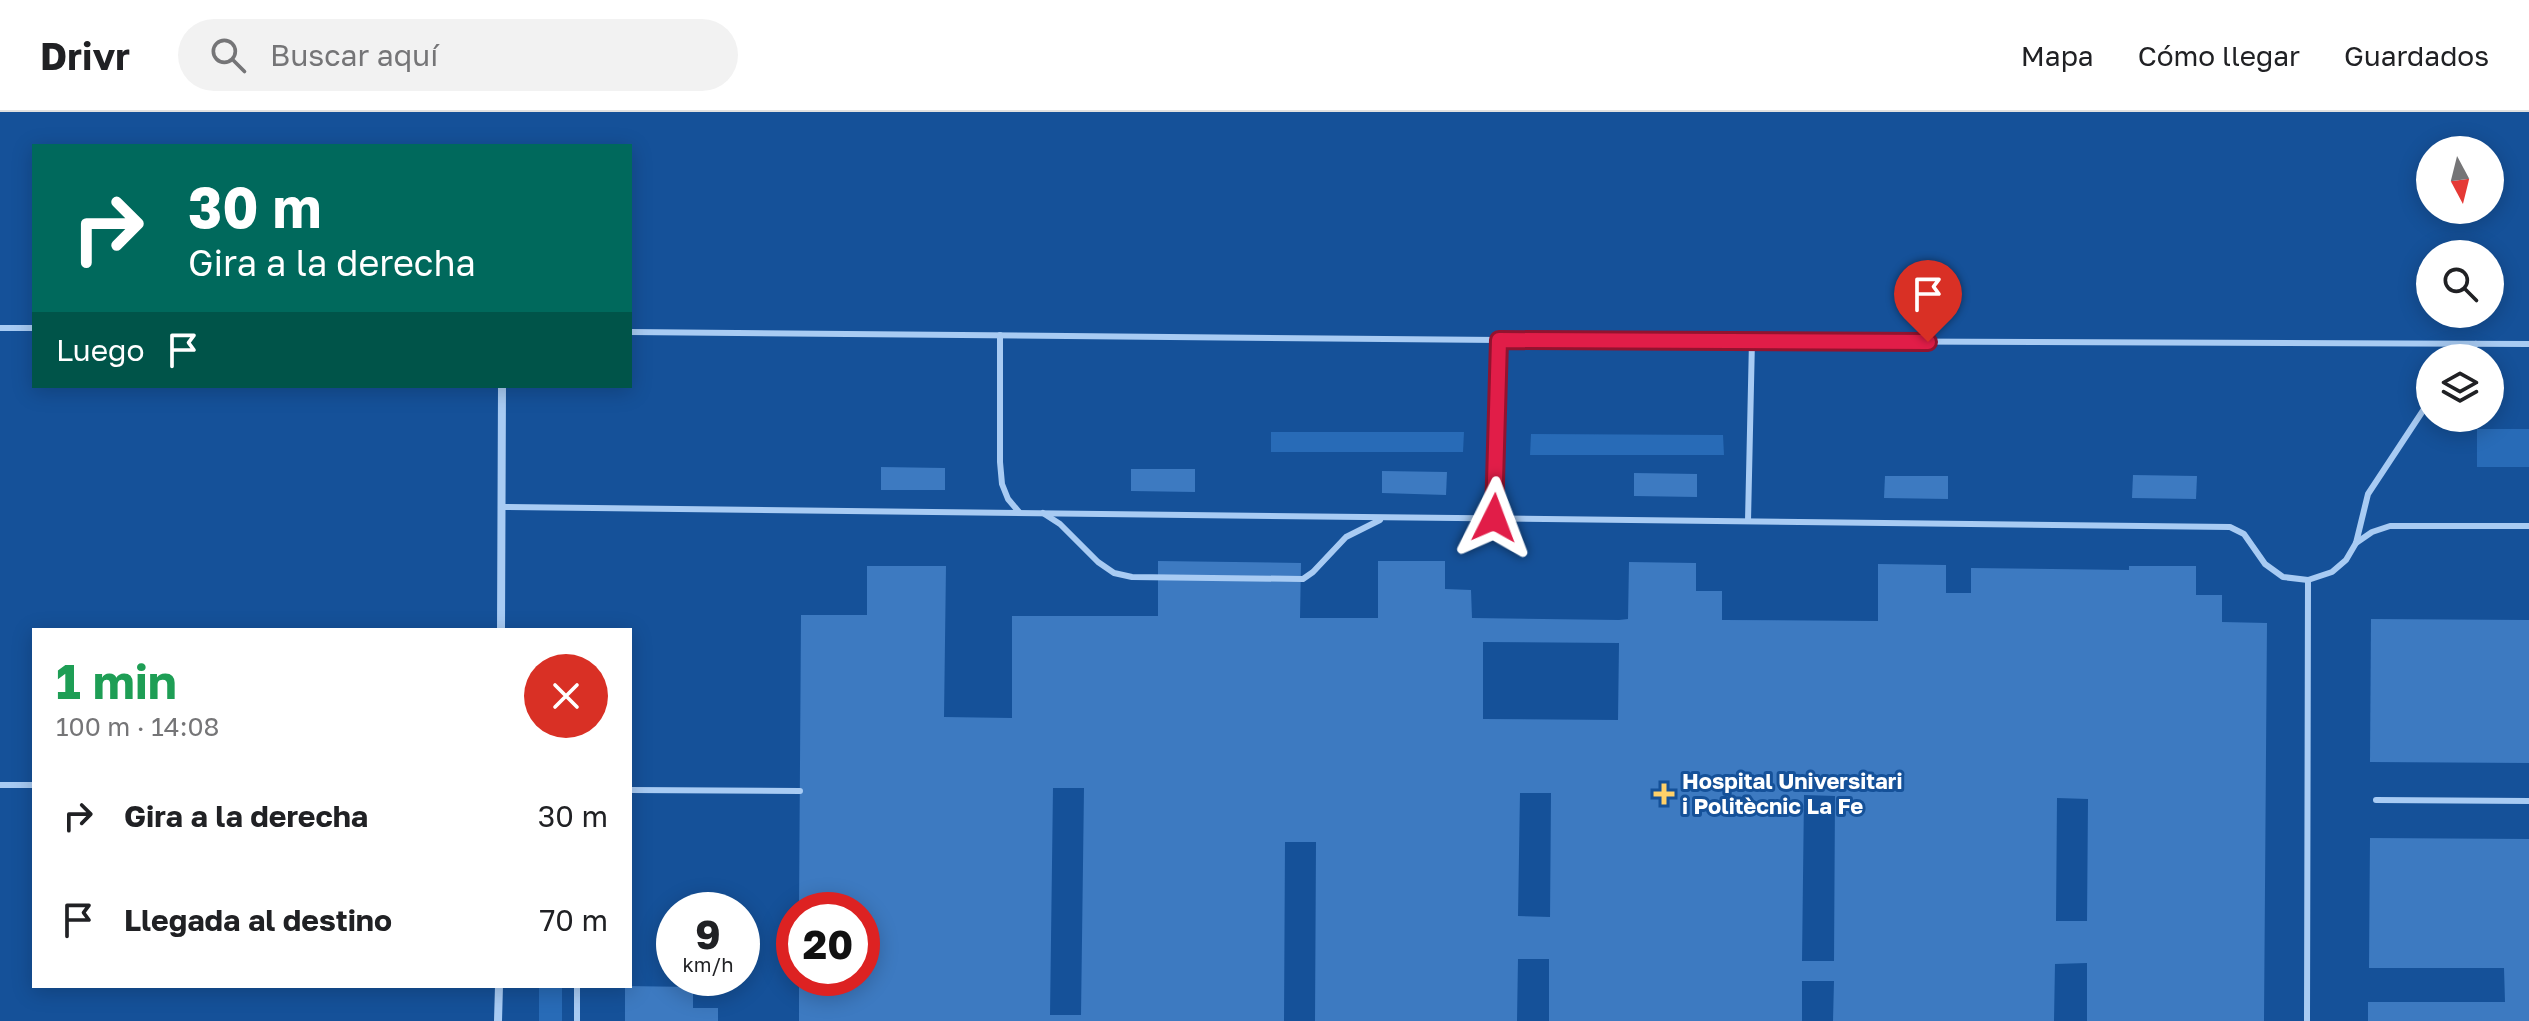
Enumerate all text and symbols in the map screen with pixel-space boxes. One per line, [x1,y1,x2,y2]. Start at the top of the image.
search box [178,19,738,91]
text: Drivr [40,33,130,78]
icon: search [206,33,250,77]
text: Buscar aquí [270,37,438,73]
text: Mapa [2021,39,2094,72]
text: Cómo llegar [2138,39,2300,72]
text: Guardados [2344,39,2489,72]
north arrow [2416,136,2504,224]
map controls [2416,136,2504,432]
text: 30 m [188,173,322,240]
icon: right [56,176,160,280]
button: search [2416,240,2504,328]
text: Gira a la derecha [188,241,476,284]
pin [1894,260,1962,342]
icon: arrive [1906,272,1950,316]
icon: arrive [161,328,205,372]
text: Luego [56,332,145,368]
button: layers [2416,344,2504,432]
position arrow [1452,476,1536,560]
text: 1 min [56,652,177,710]
button: close [524,654,608,738]
text: 100 m · 14:08 [56,711,219,742]
place label: Hospital Universitari i Politècnic La Fe [1682,767,1902,819]
marker: Hospital Universitari i Politècnic La Fe [1653,783,1675,805]
icon: right [56,794,100,838]
text: Gira a la derecha [124,798,368,834]
text: 30 m [538,798,608,834]
speed limit sign: 20 [776,892,880,996]
icon: arrive [56,898,100,942]
text: Llegada al destino [124,902,392,938]
text: 70 m [539,902,608,938]
text: 9 [695,910,721,958]
text: km/h [683,952,733,976]

